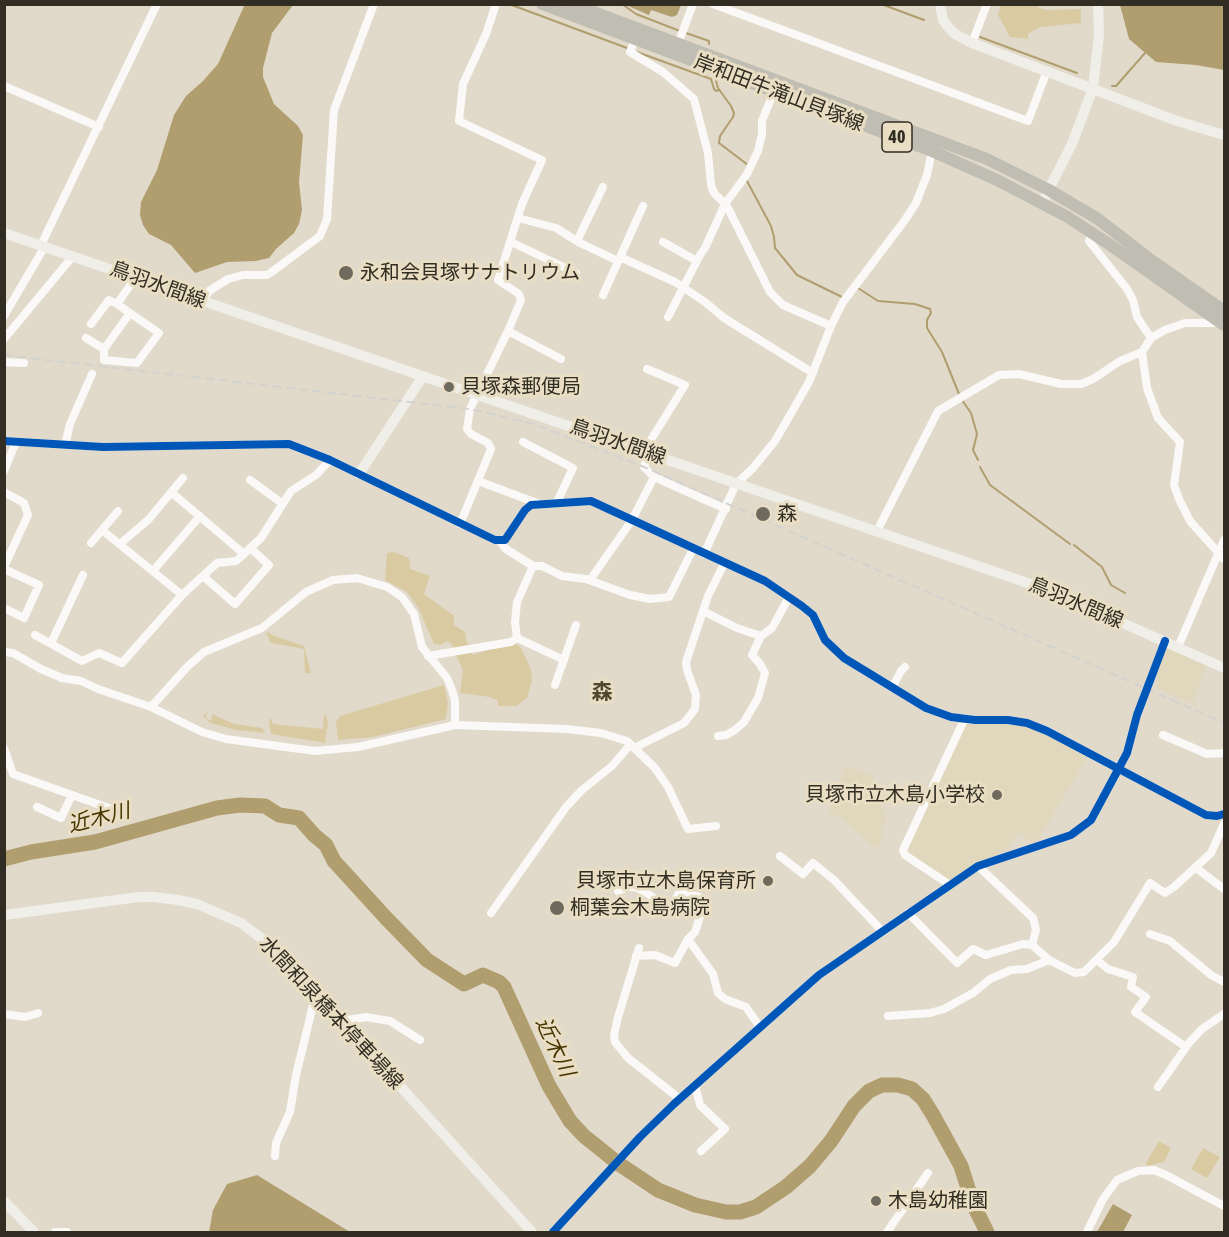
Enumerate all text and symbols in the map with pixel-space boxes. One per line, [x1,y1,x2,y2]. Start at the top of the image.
street label: 岸和田牛滝山貝塚線 [691,50,867,136]
road number: 40 [882,122,912,152]
street label: 鳥羽水間線 [107,257,209,313]
place label: 永和会貝塚サナトリウム [360,261,580,285]
marker: 永和会貝塚サナトリウム [337,264,355,282]
place label: 貝塚森郵便局 [461,375,581,399]
marker: 貝塚森郵便局 [442,380,456,394]
street label: 鳥羽水間線 [567,414,669,470]
place label: 森 [777,502,797,526]
marker: 森 [754,505,772,523]
street label: 鳥羽水間線 [1025,572,1127,634]
district label: 森 [592,679,612,705]
place label: 貝塚市立木島小学校 [805,783,985,807]
marker: 貝塚市立木島小学校 [990,788,1004,802]
water label: 近木川 [65,798,133,838]
place label: 貝塚市立木島保育所 [576,869,756,893]
marker: 貝塚市立木島保育所 [761,874,775,888]
place label: 桐葉会木島病院 [570,896,710,920]
marker: 桐葉会木島病院 [548,899,566,917]
street label: 水間和泉橋本停車場線 [254,932,408,1094]
water label: 近木川 [530,1013,580,1081]
place label: 木島幼稚園 [888,1189,988,1213]
marker: 木島幼稚園 [869,1194,883,1208]

